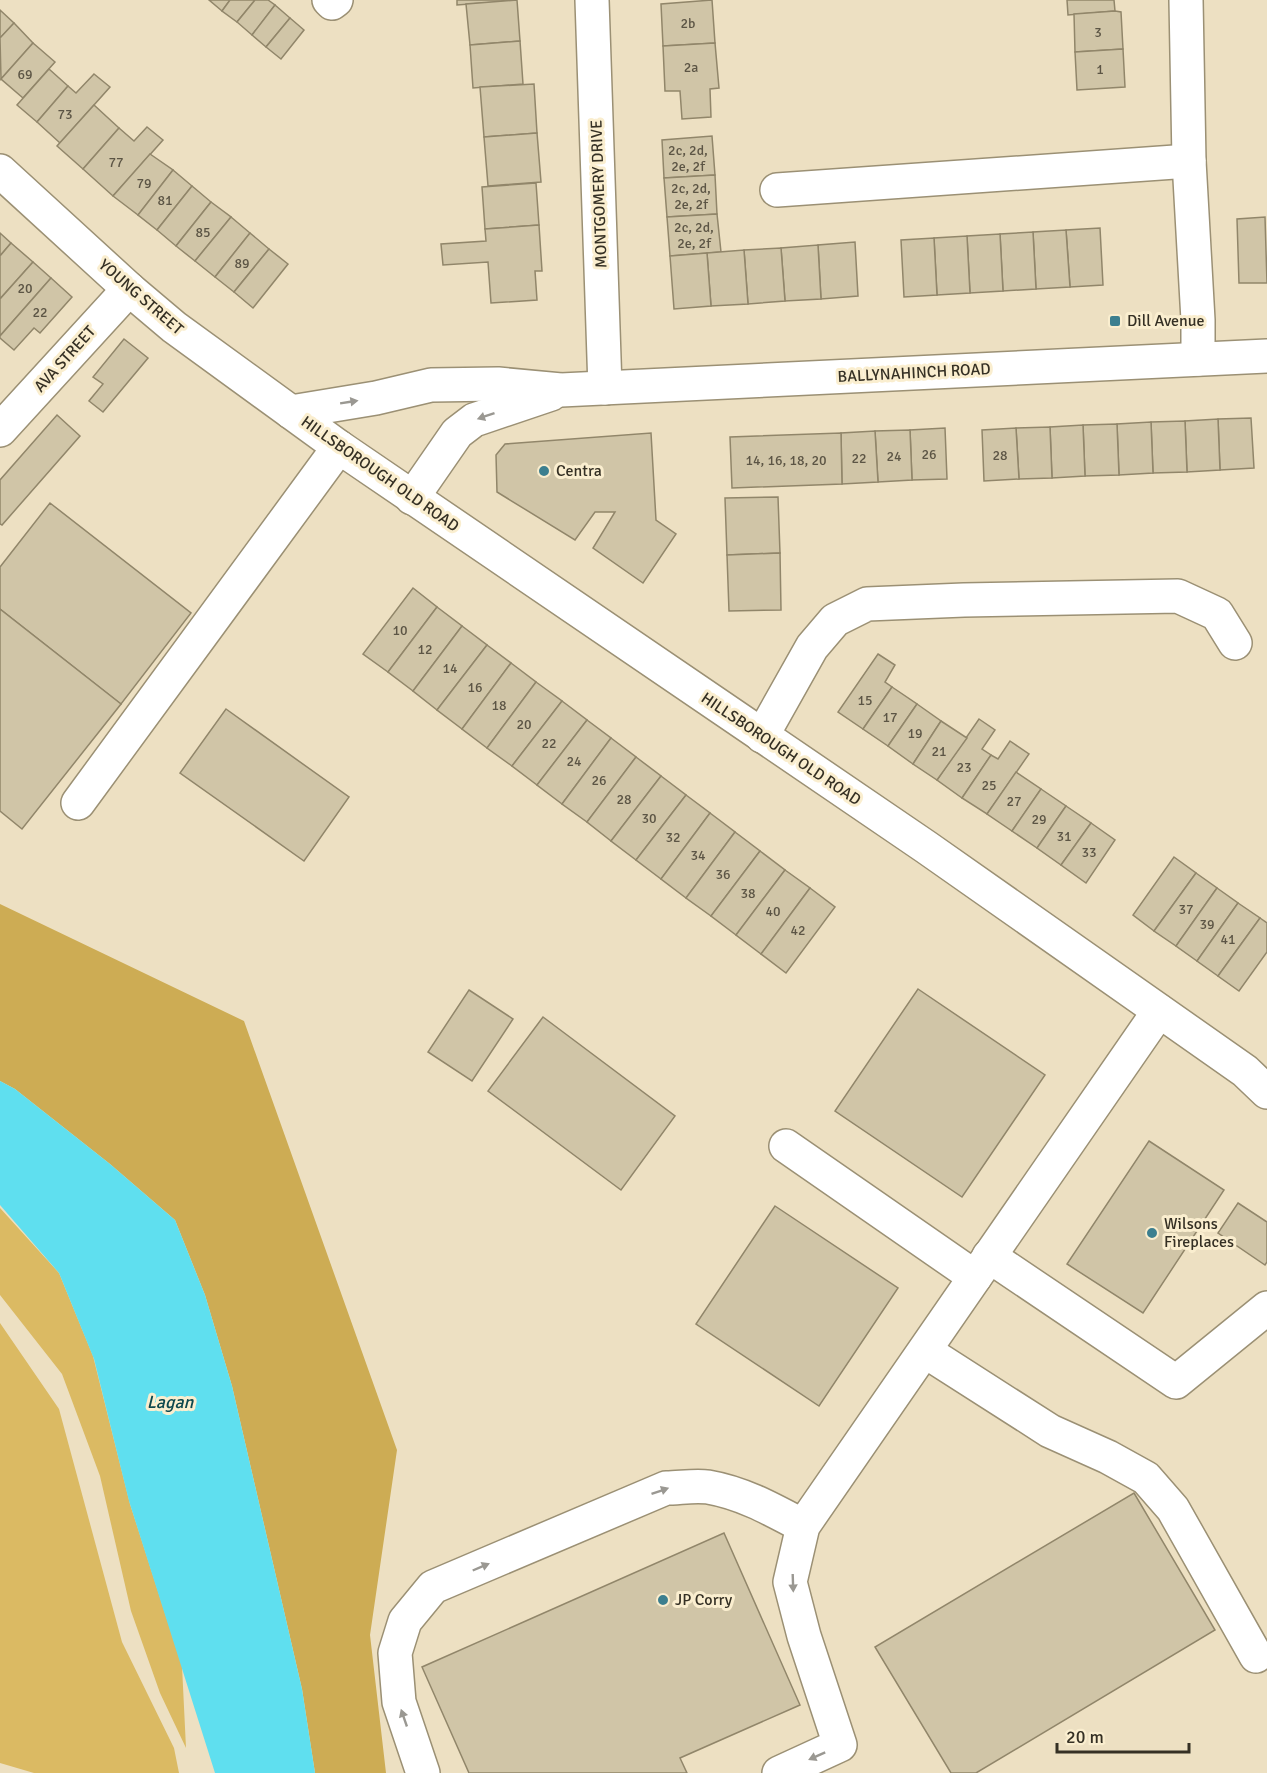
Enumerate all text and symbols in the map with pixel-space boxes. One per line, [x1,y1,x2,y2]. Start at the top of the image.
house number: 2b [681,15,695,32]
house number: 3 [1094,24,1102,41]
house number: 2a [684,59,698,76]
house number: 1 [1096,61,1104,78]
house number: 69 [17,66,33,83]
house number: 73 [57,106,73,123]
street label: MONTGOMERY DRIVE [586,120,612,268]
house number: 2c, 2d, 2e, 2f [668,142,708,175]
house number: 77 [108,154,124,171]
house number: 79 [136,175,152,192]
house number: 2c, 2d, 2e, 2f [671,180,711,213]
house number: 81 [157,192,173,209]
house number: 2c, 2d, 2e, 2f [674,219,714,252]
house number: 85 [195,224,211,241]
street label: YOUNG STREET [95,255,188,339]
house number: 89 [234,255,250,272]
house number: 20 [17,280,33,297]
house number: 22 [32,304,48,321]
place label: Dill Avenue [1127,311,1205,331]
marker: Dill Avenue [1108,314,1122,328]
street label: AVA STREET [30,322,100,396]
street label: BALLYNAHINCH ROAD [837,359,991,387]
one-way arrow [339,397,358,406]
street label: HILLSBOROUGH OLD ROAD [297,412,463,536]
one-way arrow [477,412,495,421]
house number: 26 [921,446,937,463]
house number: 28 [992,447,1008,464]
house number: 24 [886,448,902,465]
house number: 22 [851,450,867,467]
house number: 14, 16, 18, 20 [745,452,827,469]
place label: Centra [556,461,602,481]
marker: Centra [537,464,551,478]
house number: 10 [392,622,408,639]
house number: 12 [417,641,433,658]
house number: 14 [442,660,458,677]
house number: 16 [467,679,483,696]
street label: HILLSBOROUGH OLD ROAD [697,688,865,810]
house number: 15 [857,692,873,709]
house number: 18 [491,697,507,714]
house number: 17 [882,709,898,726]
house number: 20 [516,716,532,733]
house number: 19 [907,725,923,742]
house number: 22 [541,735,557,752]
house number: 21 [931,743,947,760]
house number: 24 [566,753,582,770]
house number: 23 [956,759,972,776]
house number: 26 [591,772,607,789]
house number: 25 [981,777,997,794]
house number: 28 [616,791,632,808]
house number: 27 [1006,793,1022,810]
house number: 30 [641,810,657,827]
house number: 29 [1031,811,1047,828]
house number: 31 [1056,828,1072,845]
house number: 32 [665,829,681,846]
house number: 33 [1081,844,1097,861]
house number: 34 [690,847,706,864]
house number: 36 [715,866,731,883]
house number: 38 [740,885,756,902]
house number: 37 [1178,901,1194,918]
house number: 40 [765,903,781,920]
house number: 39 [1199,916,1215,933]
house number: 42 [790,922,806,939]
house number: 41 [1220,931,1236,948]
place label: Wilsons Fireplaces [1164,1214,1234,1252]
marker: Wilsons Fireplaces [1145,1226,1159,1240]
water label: Lagan [147,1391,195,1413]
one-way arrow [651,1486,669,1495]
one-way arrow [472,1562,490,1572]
one-way arrow [788,1574,797,1593]
place label: JP Corry [675,1590,733,1610]
marker: JP Corry [656,1593,670,1607]
one-way arrow [399,1709,408,1727]
scale bar [1057,1716,1189,1754]
text: 20 m [1066,1726,1104,1748]
one-way arrow [807,1751,825,1761]

